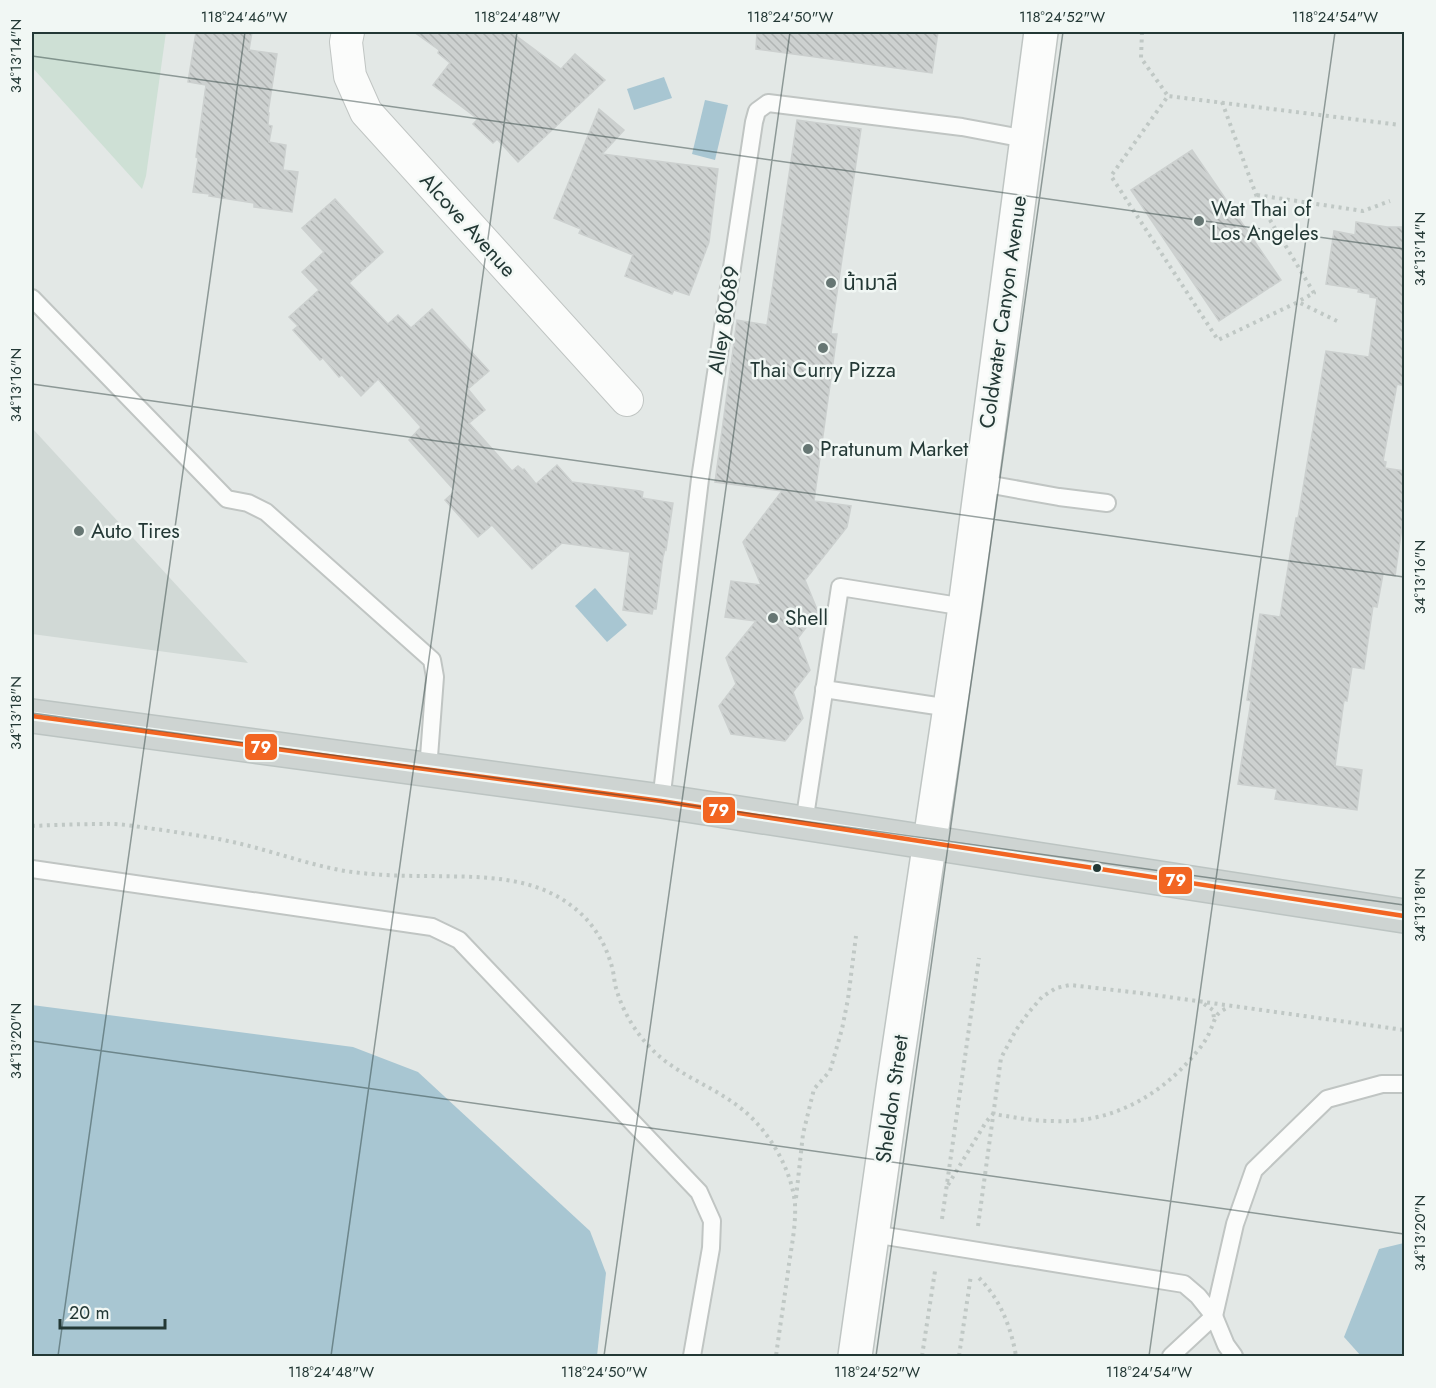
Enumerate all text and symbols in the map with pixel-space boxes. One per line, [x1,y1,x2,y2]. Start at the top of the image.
text: 118°24'46"W [201,6,287,28]
text: 118°24'48"W [474,6,560,28]
text: 118°24'50"W [747,6,833,28]
text: 118°24'52"W [1019,6,1105,28]
text: 118°24'54"W [1292,6,1378,28]
text: 34°13'14"N [5,19,27,93]
street label: Alcove Avenue [413,166,523,284]
street label: Coldwater Canyon Avenue [972,193,1034,430]
place label: Wat Thai of Los Angeles [1211,194,1318,248]
text: 34°13'14"N [1409,212,1431,286]
marker: Wat Thai of Los Angeles [1192,214,1206,228]
street label: Alley 80689 [701,264,747,376]
place label: น้ามาลี [843,268,898,298]
marker: น้ามาลี [824,276,838,290]
marker: Thai Curry Pizza [816,341,830,355]
text: 34°13'16"N [5,348,27,422]
place label: Thai Curry Pizza [750,355,896,385]
place label: Pratunum Market [820,434,968,464]
marker: Pratunum Market [801,442,815,456]
place label: Auto Tires [91,516,180,546]
marker: Auto Tires [72,524,86,538]
text: 34°13'16"N [1409,540,1431,614]
place label: Shell [785,603,828,633]
marker: Shell [766,611,780,625]
text: 34°13'18"N [5,676,27,750]
line badge: 79 [244,733,278,761]
text: 79 [251,736,271,759]
line badge: 79 [702,796,736,824]
text: 79 [709,799,729,822]
unlabelled marker [1091,862,1103,874]
line badge: 79 [1158,866,1193,895]
text: 34°13'18"N [1409,868,1431,942]
text: 79 [1166,869,1186,892]
text: 34°13'20"N [5,1003,27,1079]
street label: Sheldon Street [868,1033,916,1165]
text: 34°13'20"N [1409,1195,1431,1271]
scale bar [60,1292,165,1330]
text: 20 m [69,1300,109,1326]
text: 118°24'48"W [288,1361,374,1383]
text: 118°24'50"W [561,1361,647,1383]
text: 118°24'52"W [834,1361,920,1383]
text: 118°24'54"W [1106,1361,1192,1383]

